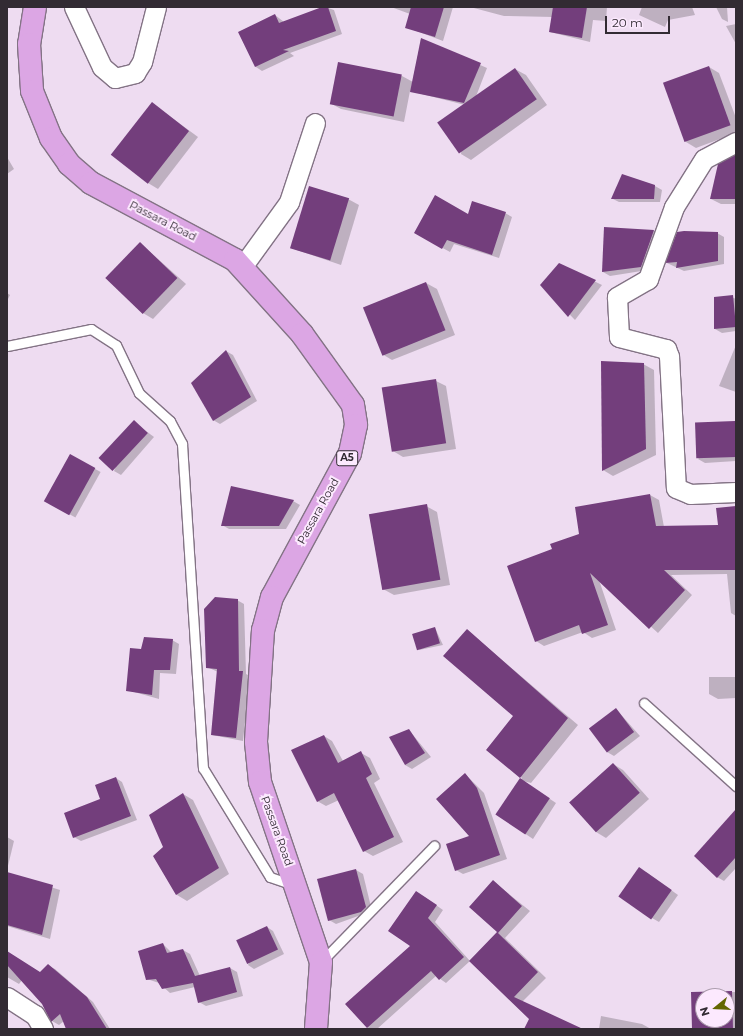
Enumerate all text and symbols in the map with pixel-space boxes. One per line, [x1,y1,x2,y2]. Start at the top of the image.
scale bar [607,8,672,34]
text: 20 m [612,15,643,30]
street label: Passara Road [127,198,199,244]
road number: A5 [336,450,358,466]
street label: Passara Road [294,476,342,546]
street label: Passara Road [258,794,296,868]
north arrow [695,988,735,1028]
text: N [697,1005,713,1018]

